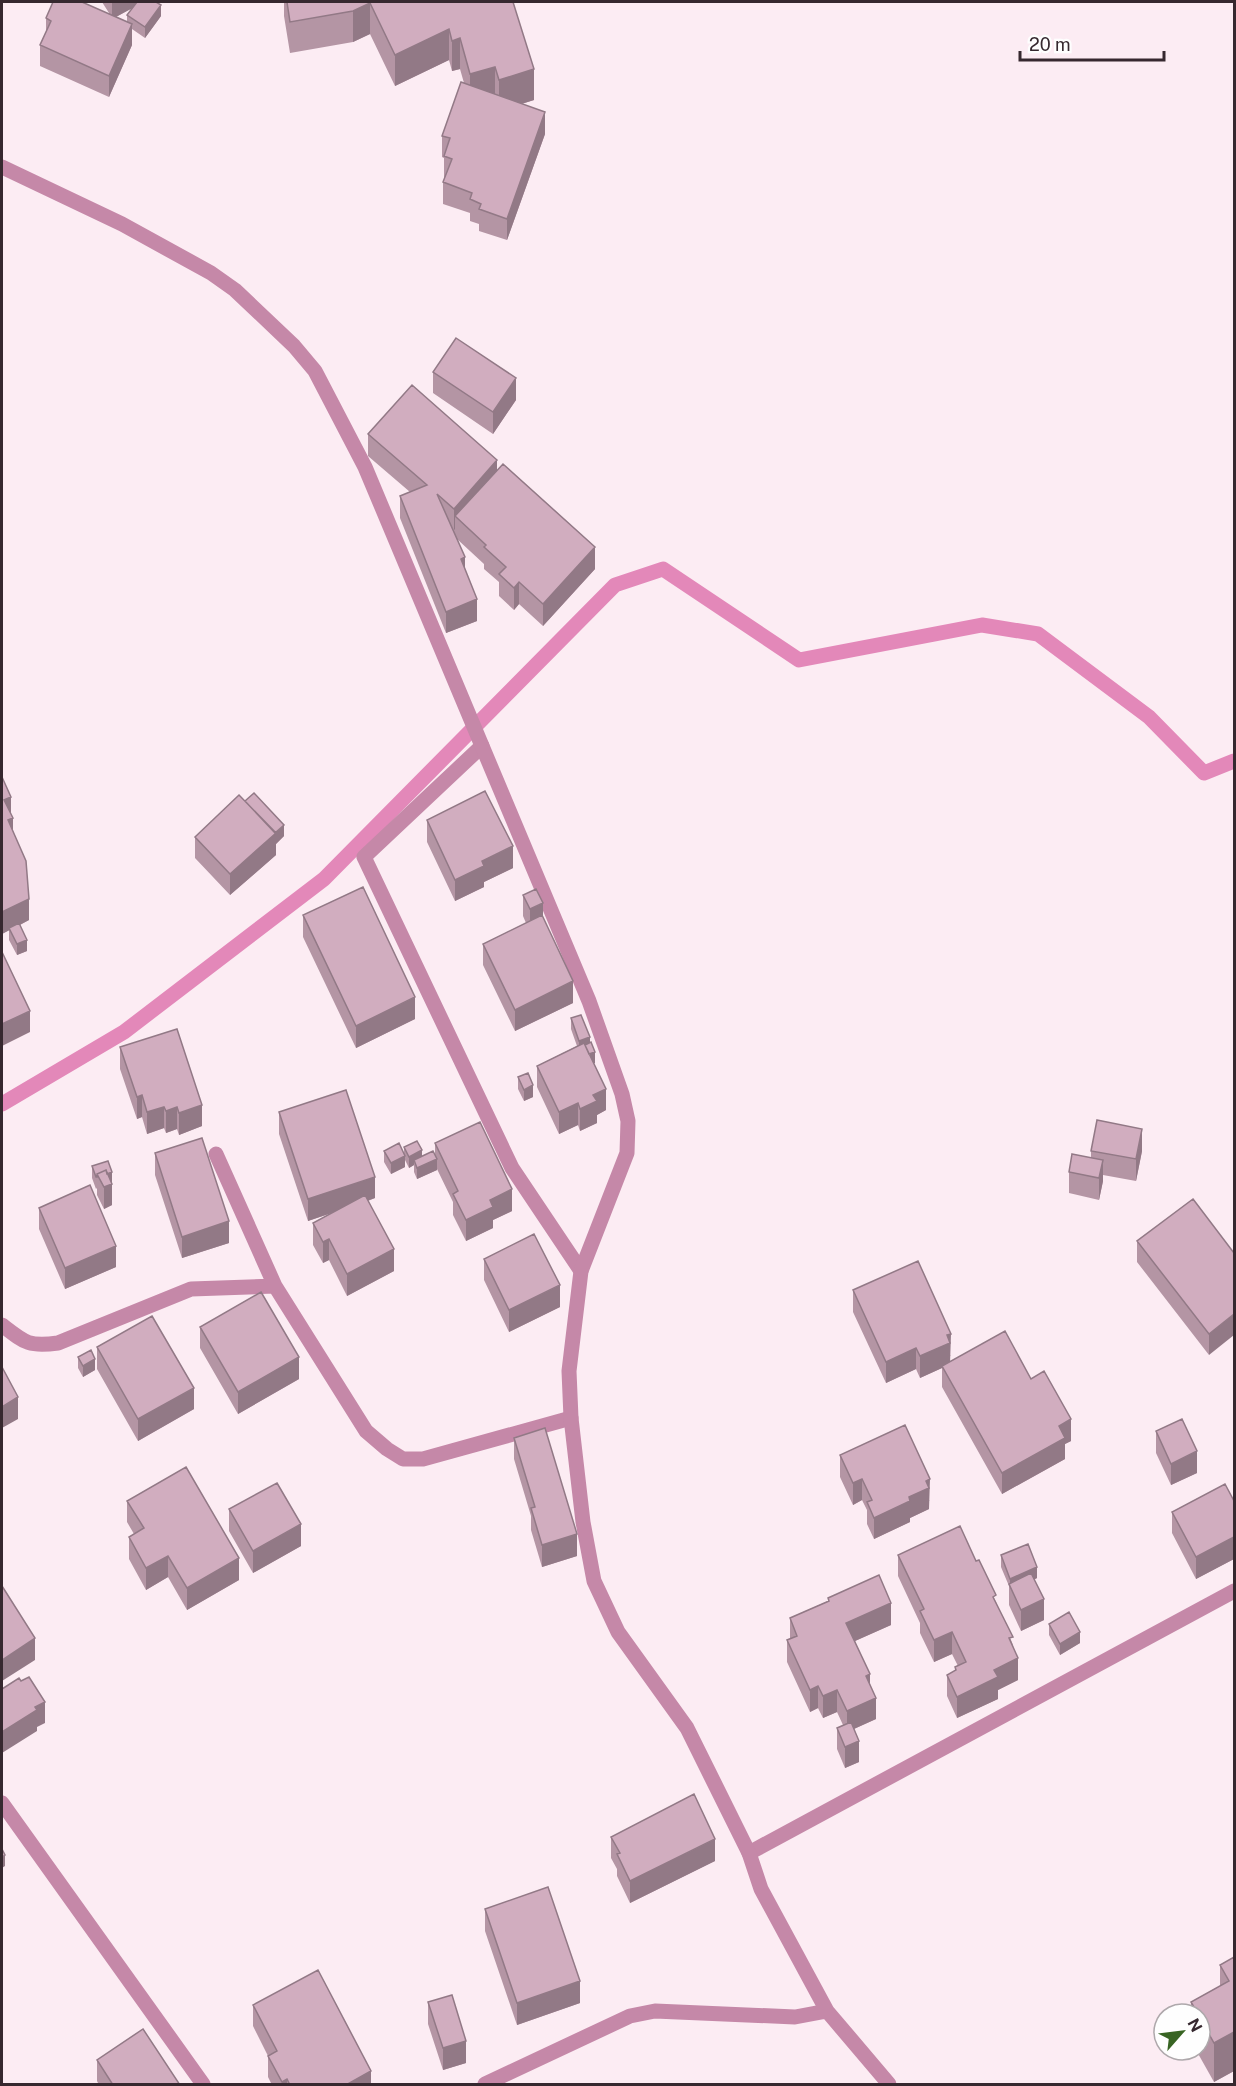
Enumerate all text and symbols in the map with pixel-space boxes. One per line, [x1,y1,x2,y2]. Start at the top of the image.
scale bar [1020,24,1164,62]
text: 20 m [1029,34,1071,55]
north arrow [1152,2002,1212,2062]
text: N [1183,2015,1206,2035]

